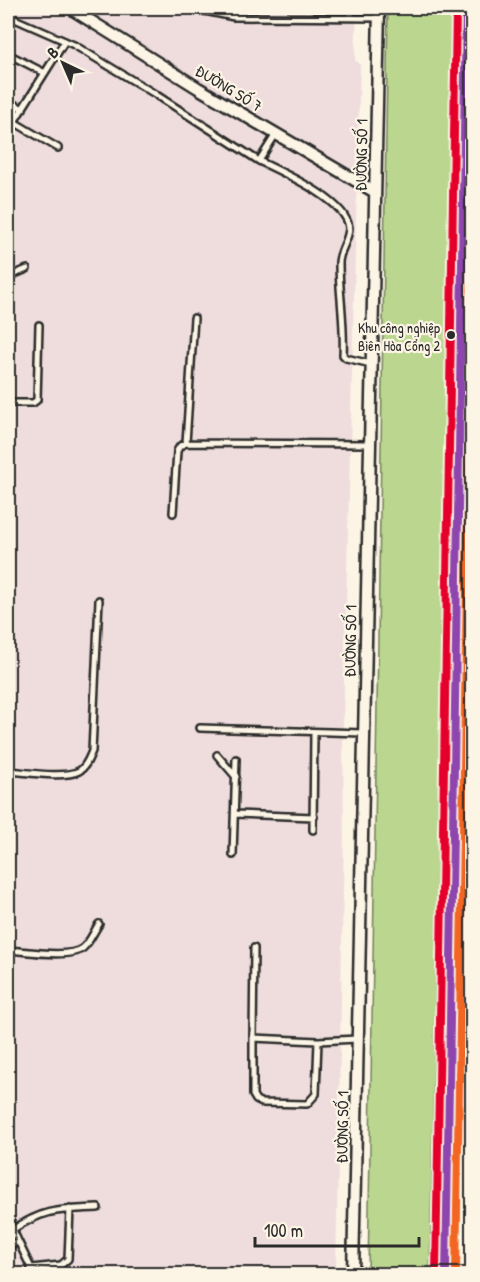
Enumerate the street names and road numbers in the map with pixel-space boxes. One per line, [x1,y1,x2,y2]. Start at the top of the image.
street label: ĐƯỜNG SỐ 7 [192,59,267,117]
street label: ĐƯỜNG SỐ 1 [349,119,373,191]
street label: ĐƯỜNG SỐ 1 [338,605,362,677]
street label: ĐƯỜNG SỐ 1 [330,1091,354,1163]

